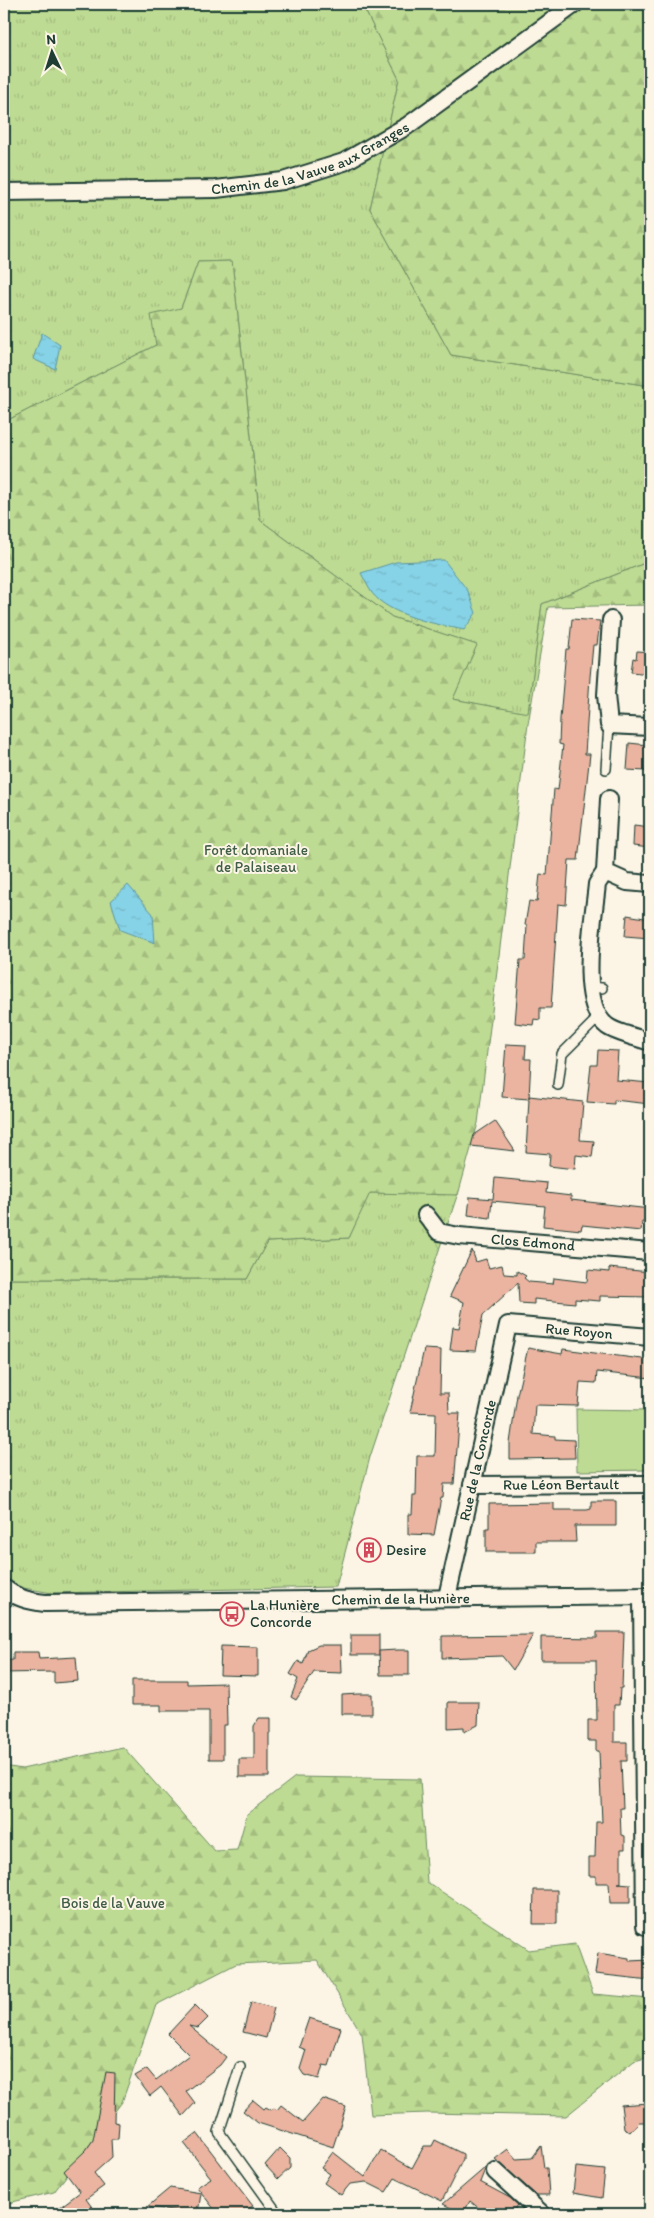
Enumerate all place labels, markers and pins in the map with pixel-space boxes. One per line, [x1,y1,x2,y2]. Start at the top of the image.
building icon: Desire [356,1537,382,1563]
place label: Desire [386,1541,427,1559]
place label: La Hunière Concorde [250,1596,320,1631]
bus stop icon: La Hunière Concorde [219,1601,245,1627]

